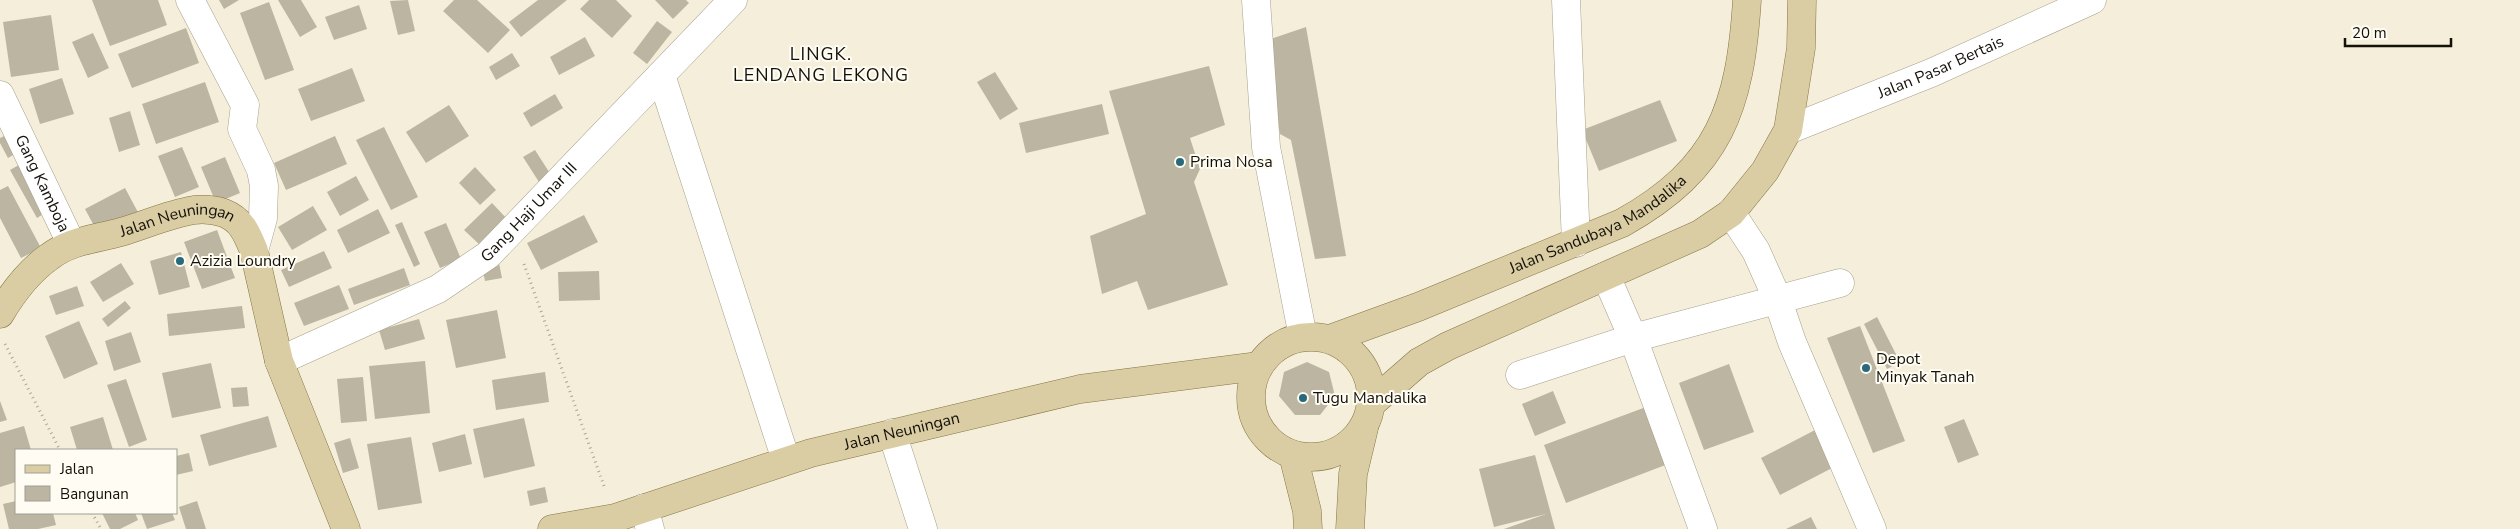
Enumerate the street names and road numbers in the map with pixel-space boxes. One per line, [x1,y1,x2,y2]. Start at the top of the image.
street label: Jalan Pasar Bertais [1873,30,2007,105]
street label: Gang Kamboja [10,131,75,236]
street label: Gang Haji Umar III [476,158,582,268]
street label: Jalan Sandubaya Mandalika [1505,170,1692,280]
street label: Jalan Neuningan [116,199,239,243]
street label: Jalan Neuningan [841,407,962,456]

